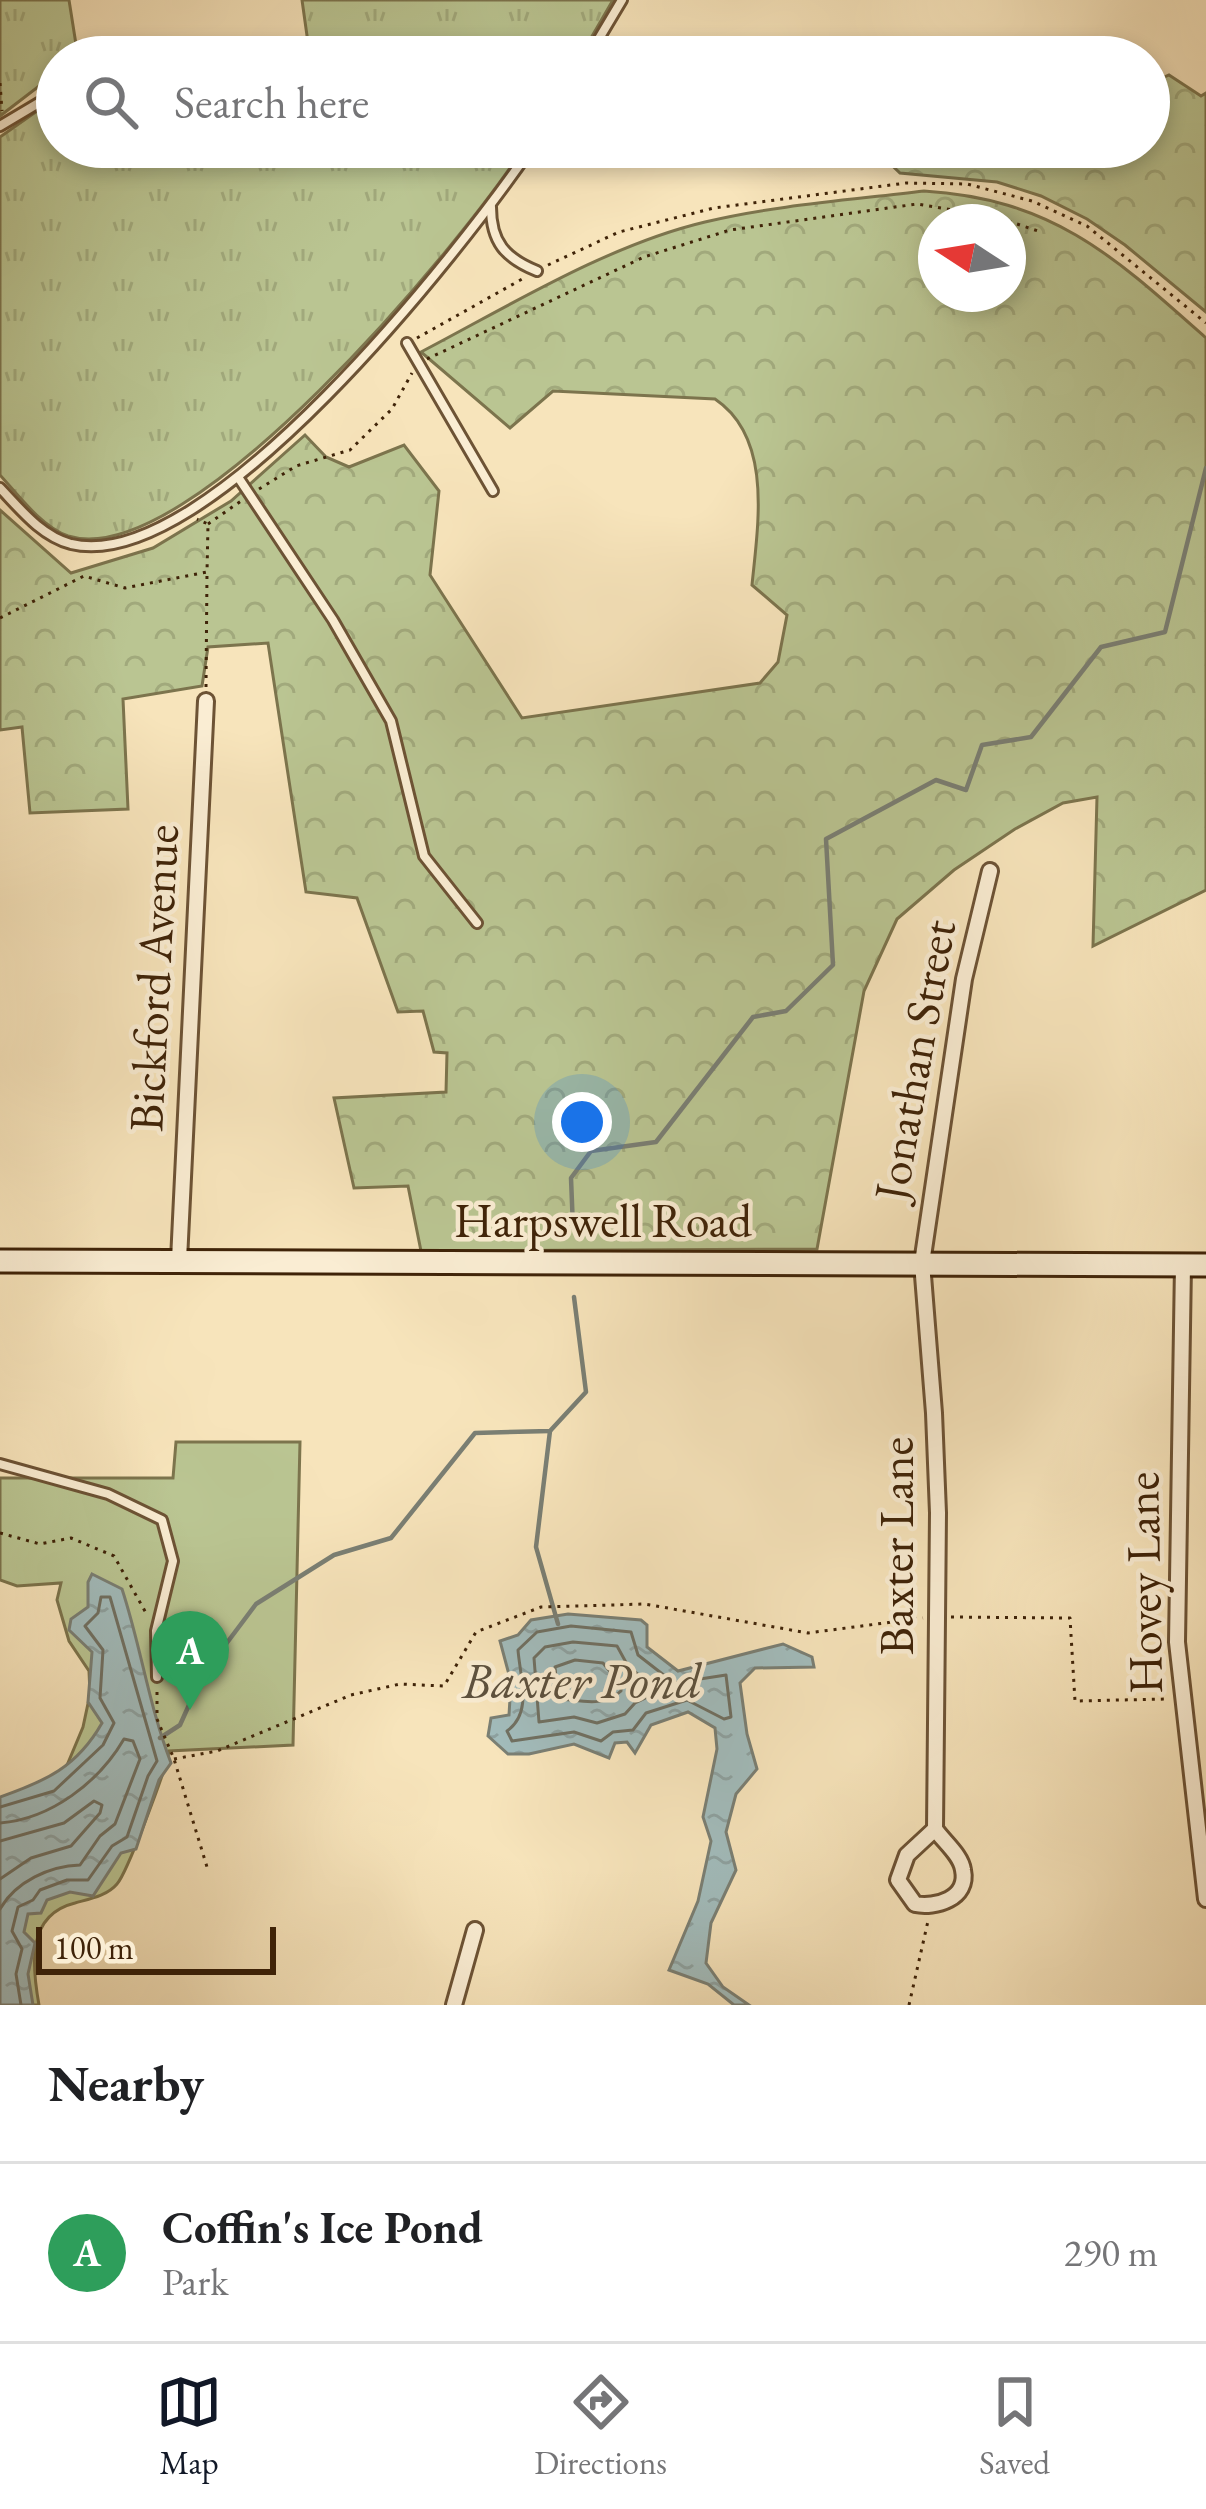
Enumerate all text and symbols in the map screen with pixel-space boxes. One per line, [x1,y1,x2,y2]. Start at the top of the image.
search box [36,36,1170,168]
icon: search [78,69,144,135]
text: Search here [174,73,369,131]
north arrow [918,204,1026,312]
street label: Bickford Avenue [114,823,192,1133]
street label: Jonathan Street [858,915,969,1209]
your location [552,1092,612,1152]
street label: Harpswell Road [454,1189,753,1251]
street label: Baxter Lane [865,1437,927,1655]
street label: Hovey Lane [1110,1471,1176,1695]
pin: A [151,1611,229,1710]
water label: Baxter Pond [460,1647,703,1713]
scale bar [36,1921,276,1974]
text: 100 m [54,1926,134,1969]
text: Nearby [48,2050,204,2116]
text: Coffin's Ice Pond [162,2198,483,2256]
text: A [73,2227,101,2278]
text: 290 m [1064,2227,1158,2278]
text: Park [162,2256,228,2307]
tab: Map [156,2369,222,2484]
tab: Directions [534,2369,667,2484]
tab: Saved [979,2369,1050,2484]

